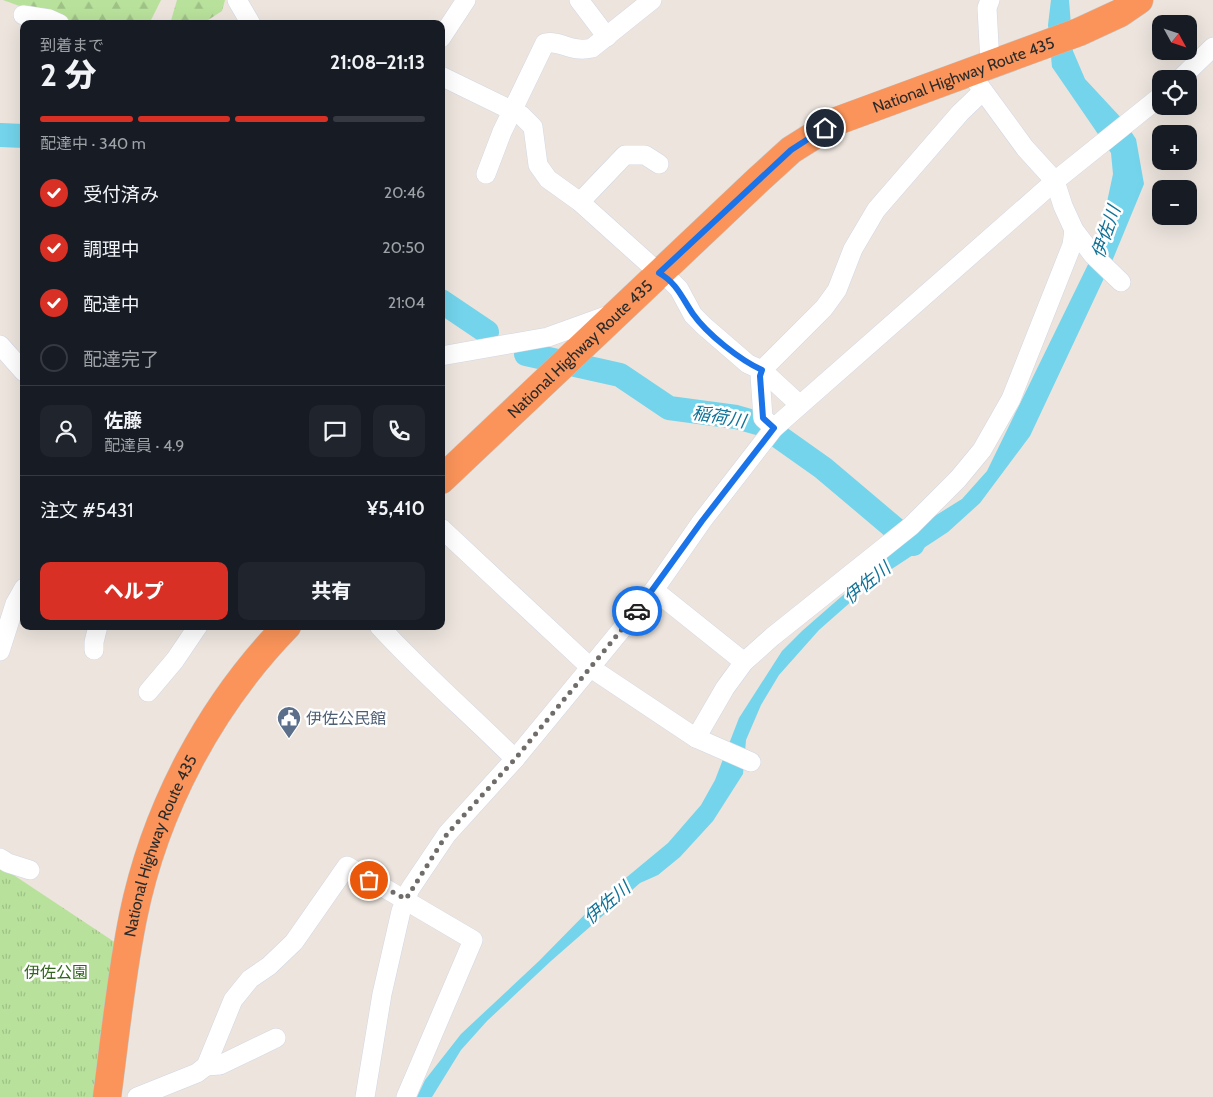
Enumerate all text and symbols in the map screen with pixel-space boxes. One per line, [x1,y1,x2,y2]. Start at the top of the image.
north arrow [1152,15,1198,60]
map controls [1152,15,1197,225]
street label: National Highway Route 435 [870,32,1057,117]
text: 到着まで [40,36,104,55]
text: 21:08–21:13 [330,51,425,74]
text: 2 分 [40,55,96,94]
button: locate [1152,70,1197,115]
pin [804,107,846,149]
icon: home [811,114,839,142]
button: + [1152,125,1197,170]
text: 配達中 · 340 m [40,134,146,153]
icon: check [40,179,68,207]
button: − [1152,180,1197,225]
text: 受付済み [83,183,159,206]
text: 20:46 [384,183,425,202]
water label: 伊佐川 [1087,201,1126,261]
icon: check [40,234,68,262]
text: 調理中 [83,238,140,261]
text: 20:50 [382,238,425,257]
street label: National Highway Route 435 [503,276,656,422]
icon: check [40,289,68,317]
text: 配達中 [83,293,140,316]
text: 21:04 [388,293,425,312]
text: 配達完了 [83,348,159,371]
water label: 稲荷川 [691,401,749,433]
button: person [40,405,92,457]
button: chat [309,405,361,457]
button: phone [373,405,425,457]
text: 佐藤 [104,409,142,432]
text: 配達員 · 4.9 [104,436,184,455]
text: ¥5,410 [367,497,425,520]
text: 注文 #5431 [40,499,133,522]
water label: 伊佐川 [839,556,896,609]
button: ヘルプ [40,562,228,620]
button: 共有 [238,562,425,620]
courier [612,586,662,636]
icon: car [623,597,651,625]
public building icon: 伊佐公民館 [276,705,302,739]
place label: 伊佐公民館 [306,709,386,728]
street label: National Highway Route 435 [120,751,200,938]
pin [348,859,390,901]
icon: bag [355,866,383,894]
water label: 伊佐川 [579,876,636,929]
park label: 伊佐公園 [24,963,88,982]

